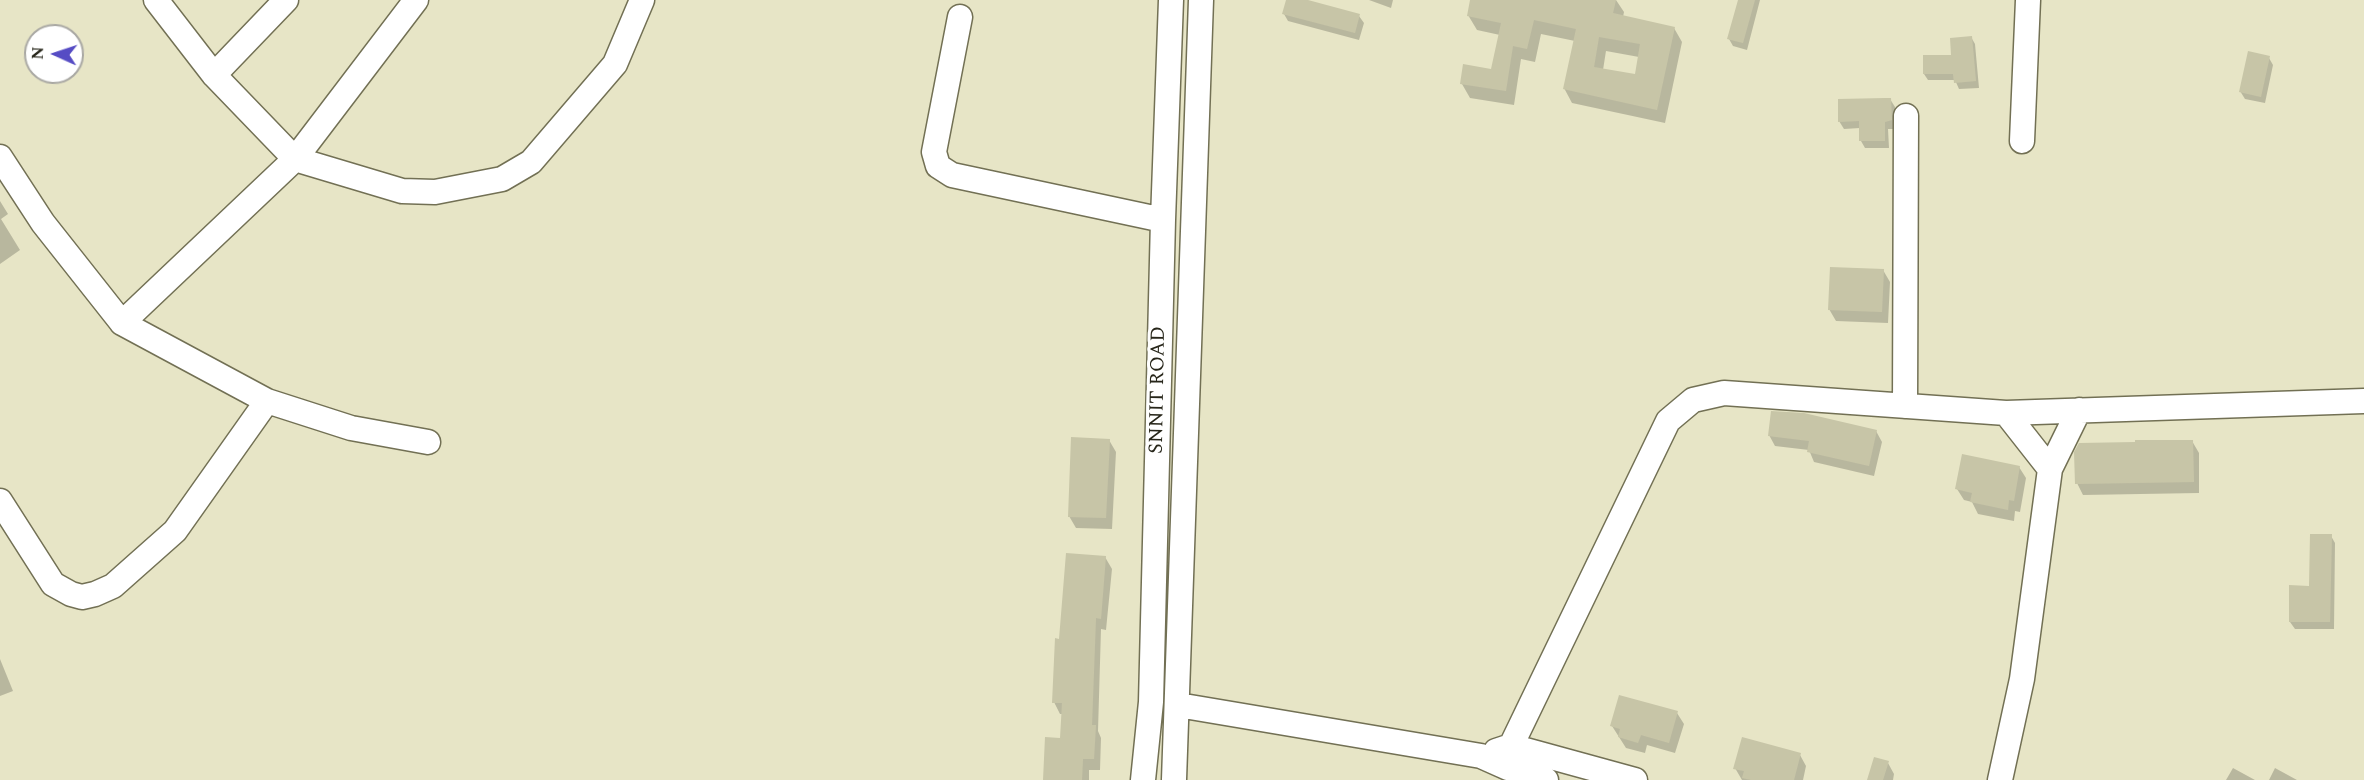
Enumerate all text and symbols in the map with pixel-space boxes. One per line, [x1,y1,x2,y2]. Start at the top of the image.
north arrow [24,24,84,84]
text: N [26,46,50,60]
street label: SNNIT ROAD [1146,326,1172,454]

